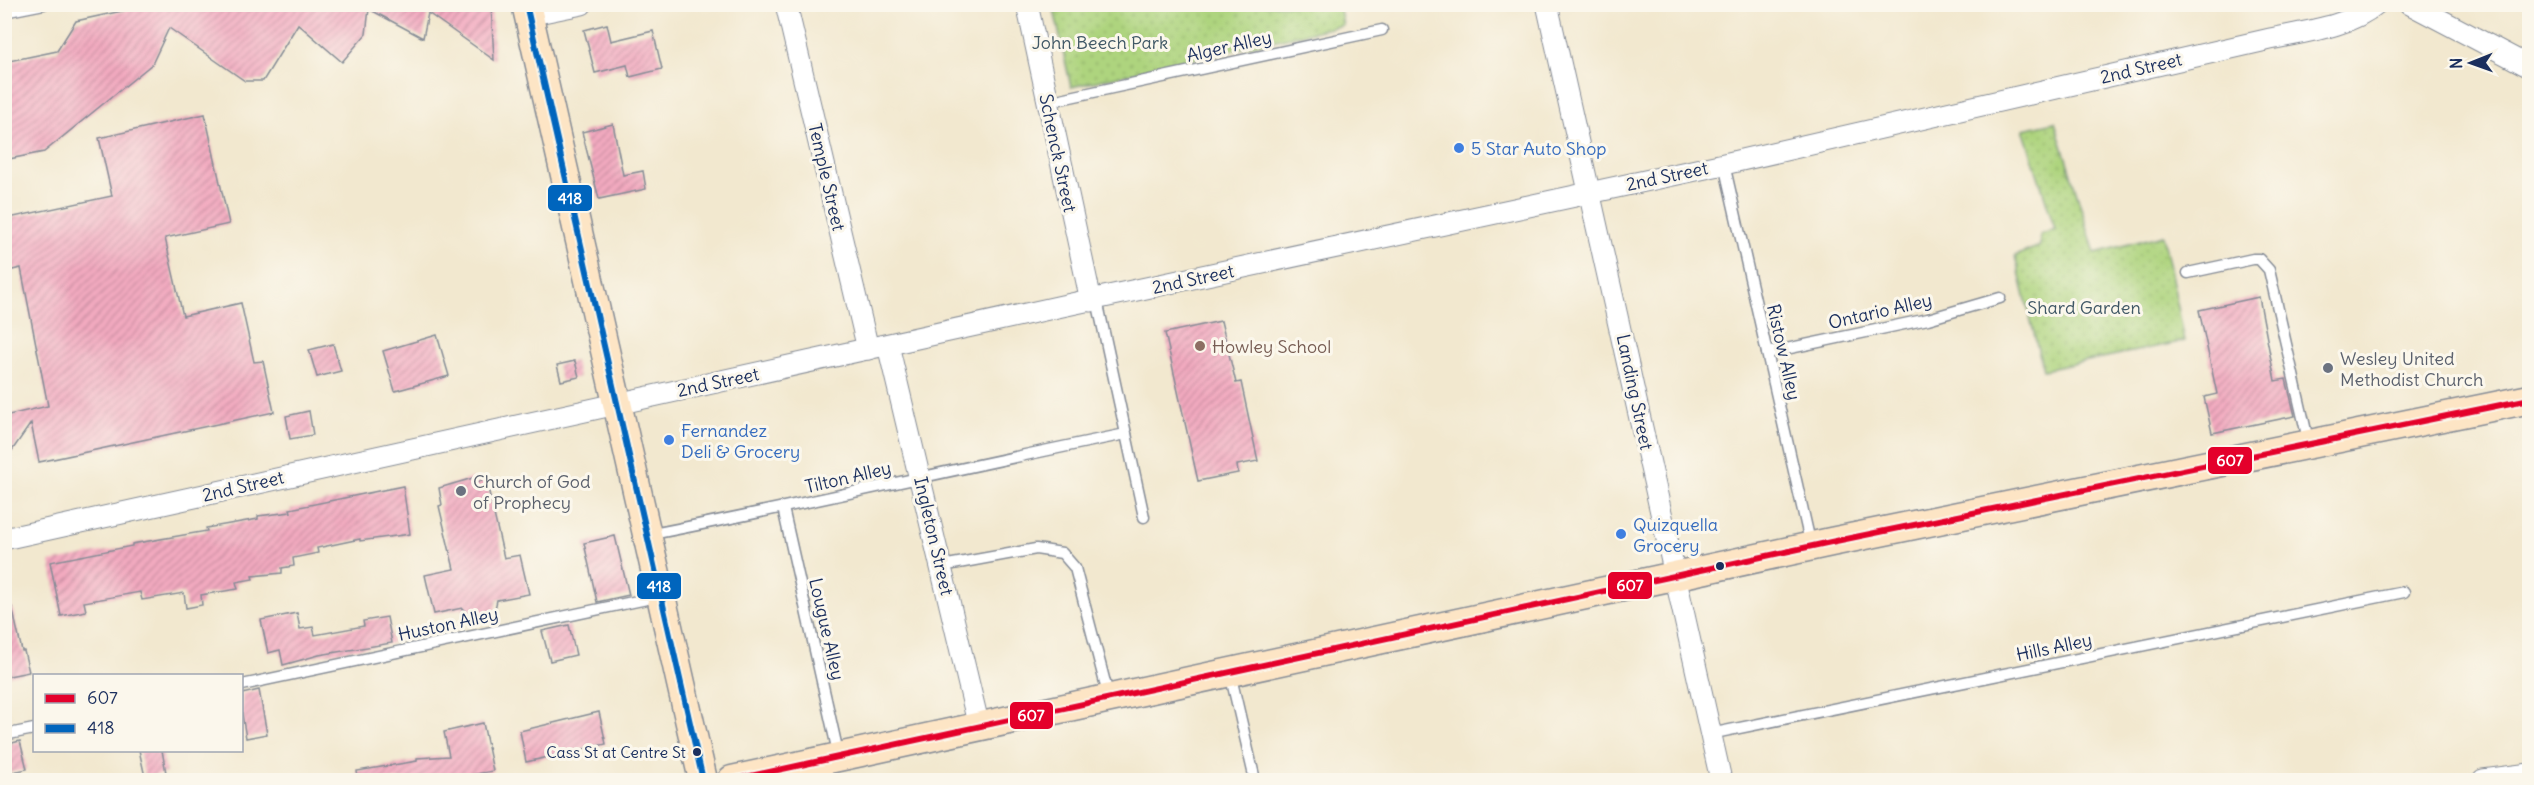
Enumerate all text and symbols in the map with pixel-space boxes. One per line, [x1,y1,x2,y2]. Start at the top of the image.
street label: Alger Alley [1184,25,1274,67]
park label: John Beech Park [1032,31,1168,54]
north arrow [2441,33,2501,93]
street label: 2nd Street [2098,47,2184,89]
text: N [2446,58,2466,69]
street label: Schenck Street [1034,92,1082,214]
street label: Temple Street [803,121,851,233]
place label: 5 Star Auto Shop [1471,137,1607,160]
marker: 5 Star Auto Shop [1452,141,1466,155]
street label: 2nd Street [1624,156,1710,196]
line badge: 418 [547,184,593,212]
text: 418 [558,188,582,208]
street label: 2nd Street [1150,259,1236,299]
street label: Ontario Alley [1826,288,1934,334]
park label: Shard Garden [2027,296,2141,319]
street label: Ristow Alley [1762,302,1806,402]
street label: Landing Street [1612,332,1658,452]
place label: Howley School [1212,335,1331,358]
marker: Howley School [1193,339,1207,353]
place label: Wesley United Methodist Church [2340,347,2483,391]
marker: Wesley United Methodist Church [2321,361,2335,375]
street label: 2nd Street [675,362,761,402]
place label: Fernandez Deli & Grocery [681,419,800,463]
marker: Fernandez Deli & Grocery [662,433,676,447]
line badge: 607 [2207,446,2253,475]
text: 607 [2216,450,2244,470]
street label: Tilton Alley [803,456,893,498]
street label: 2nd Street [200,465,286,507]
place label: Church of God of Prophecy [473,470,591,514]
street label: Ingleton Street [909,475,959,597]
marker: Church of God of Prophecy [454,484,468,498]
place label: Quizquella Grocery [1633,513,1718,557]
marker: Quizquella Grocery [1614,527,1628,541]
unlabelled marker [1714,560,1726,572]
line badge: 607 [1607,571,1653,600]
line badge: 418 [636,572,682,600]
text: 607 [1616,575,1644,595]
text: 418 [647,576,671,596]
street label: Lougue Alley [804,576,850,682]
street label: Huston Alley [396,602,500,646]
street label: Hills Alley [2014,628,2094,666]
legend [33,674,243,752]
text: 607 [87,686,118,709]
line badge: 607 [1009,701,1054,730]
text: 607 [1017,705,1045,725]
text: 418 [87,716,115,739]
place label: Cass St at Centre St [546,742,687,762]
marker: Cass St at Centre St [691,746,703,758]

